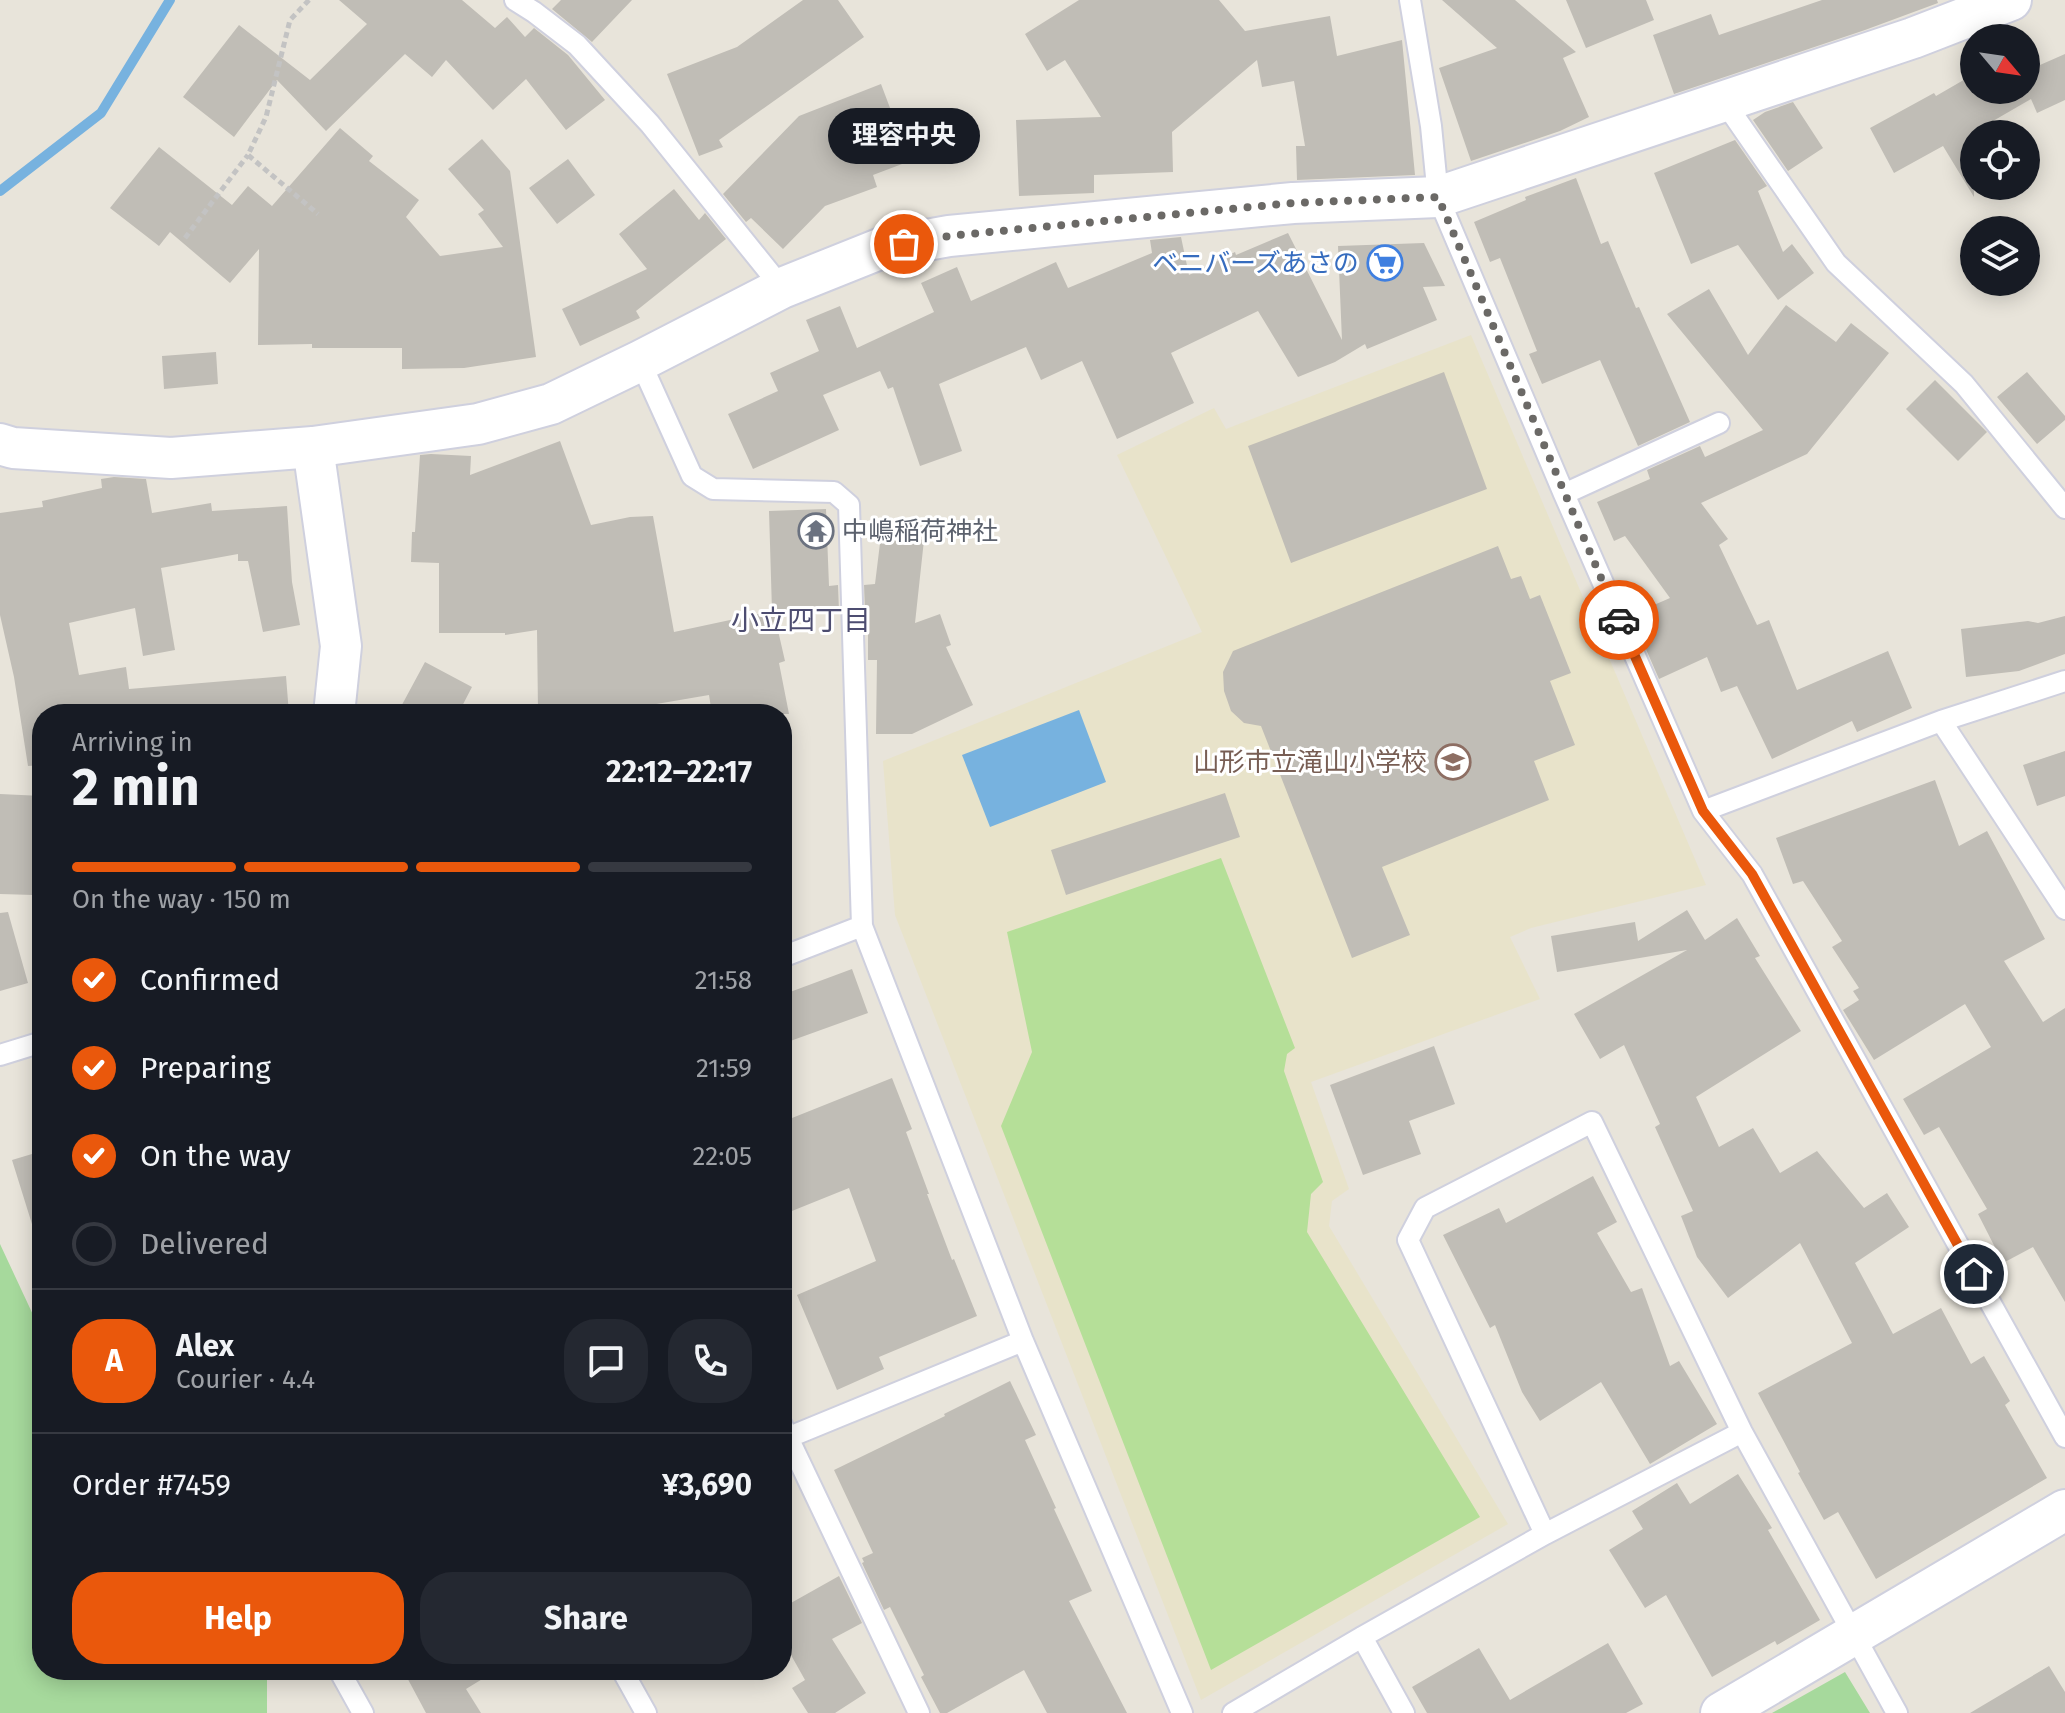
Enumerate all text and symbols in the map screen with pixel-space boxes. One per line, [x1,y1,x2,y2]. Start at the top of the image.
north arrow [1960,24,2040,104]
map controls [1960,24,2040,296]
callout: 理容中央 [828,108,980,164]
text: 理容中央 [852,120,956,151]
button: locate [1960,120,2040,200]
pin [870,210,938,278]
button: layers [1960,216,2040,296]
icon: bag [882,222,926,266]
supermarket icon: ベニバーズあさの [1366,244,1404,282]
place label: ベニバーズあさの [1152,248,1359,279]
temple icon: 中嶋稲荷神社 [797,512,835,550]
place label: 中嶋稲荷神社 [842,516,998,547]
courier [1579,580,1659,660]
icon: car [1597,598,1641,642]
district label: 小立四丁目 [731,604,871,637]
text: Arriving in [72,727,193,758]
school or university icon: 山形市立滝山小学校 [1434,743,1472,781]
place label: 山形市立滝山小学校 [1193,747,1427,778]
text: 22:12–22:17 [606,754,752,790]
text: 2 min [72,756,200,819]
text: On the way · 150 m [72,884,291,915]
icon: check [72,958,116,1002]
text: Confirmed [140,962,280,998]
text: 21:58 [695,965,752,996]
icon: check [72,1046,116,1090]
text: Preparing [140,1050,271,1086]
text: 21:59 [696,1053,752,1084]
icon: check [72,1134,116,1178]
text: On the way [140,1138,291,1174]
text: 22:05 [692,1141,752,1172]
text: Delivered [140,1226,269,1262]
pin [1940,1240,2008,1308]
icon: home [1952,1252,1996,1296]
button: chat [564,1319,648,1403]
button: phone [668,1319,752,1403]
text: Alex [176,1328,234,1364]
text: A [105,1343,123,1379]
text: Courier · 4.4 [176,1364,315,1395]
text: Order #7459 [72,1467,231,1503]
text: ¥3,690 [662,1467,752,1503]
button: Help [72,1572,404,1664]
button: Share [420,1572,752,1664]

